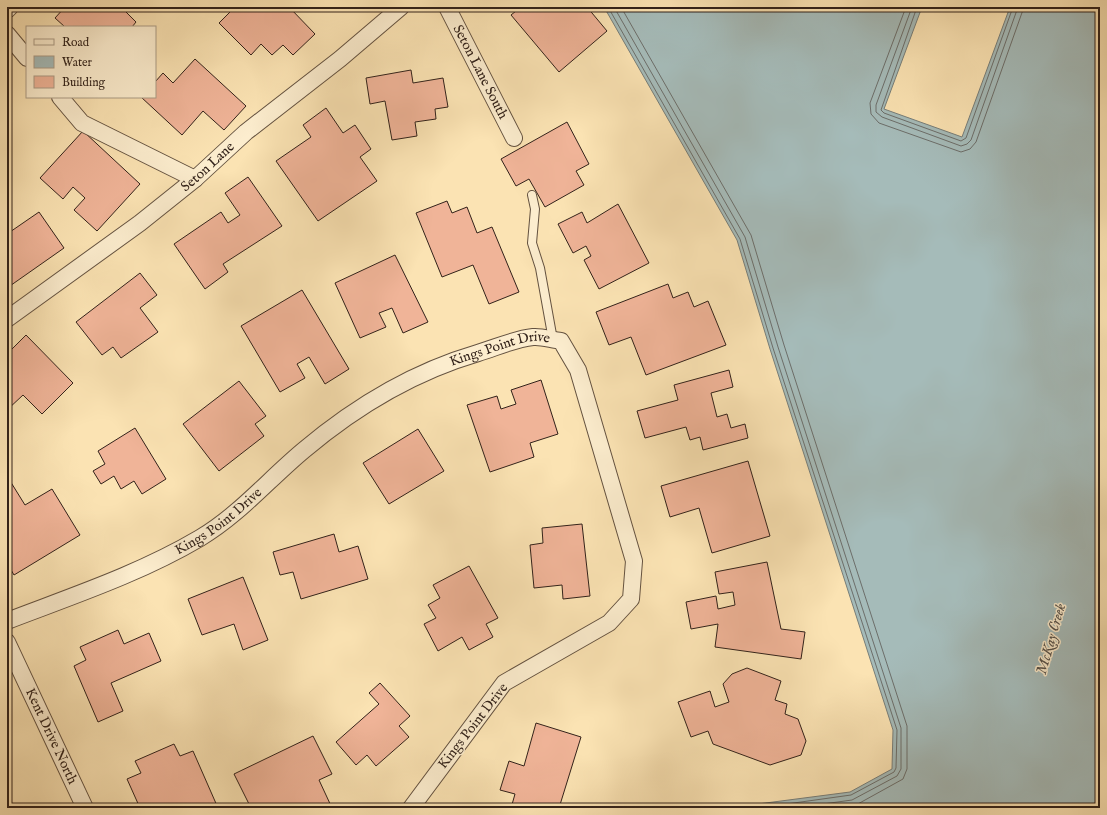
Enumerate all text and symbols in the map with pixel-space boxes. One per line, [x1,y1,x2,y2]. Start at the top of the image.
street label: Seton Lane South [449,22,512,123]
legend [26,26,156,98]
text: Road [62,35,90,50]
text: Water [62,55,93,70]
text: Building [62,75,106,90]
street label: Seton Lane [177,138,239,196]
street label: Kings Point Drive [447,328,552,371]
street label: Kings Point Drive [172,483,266,559]
water label: McKay Creek [1032,601,1070,677]
street label: Kings Point Drive [434,679,512,772]
street label: Kent Drive North [21,685,82,788]

